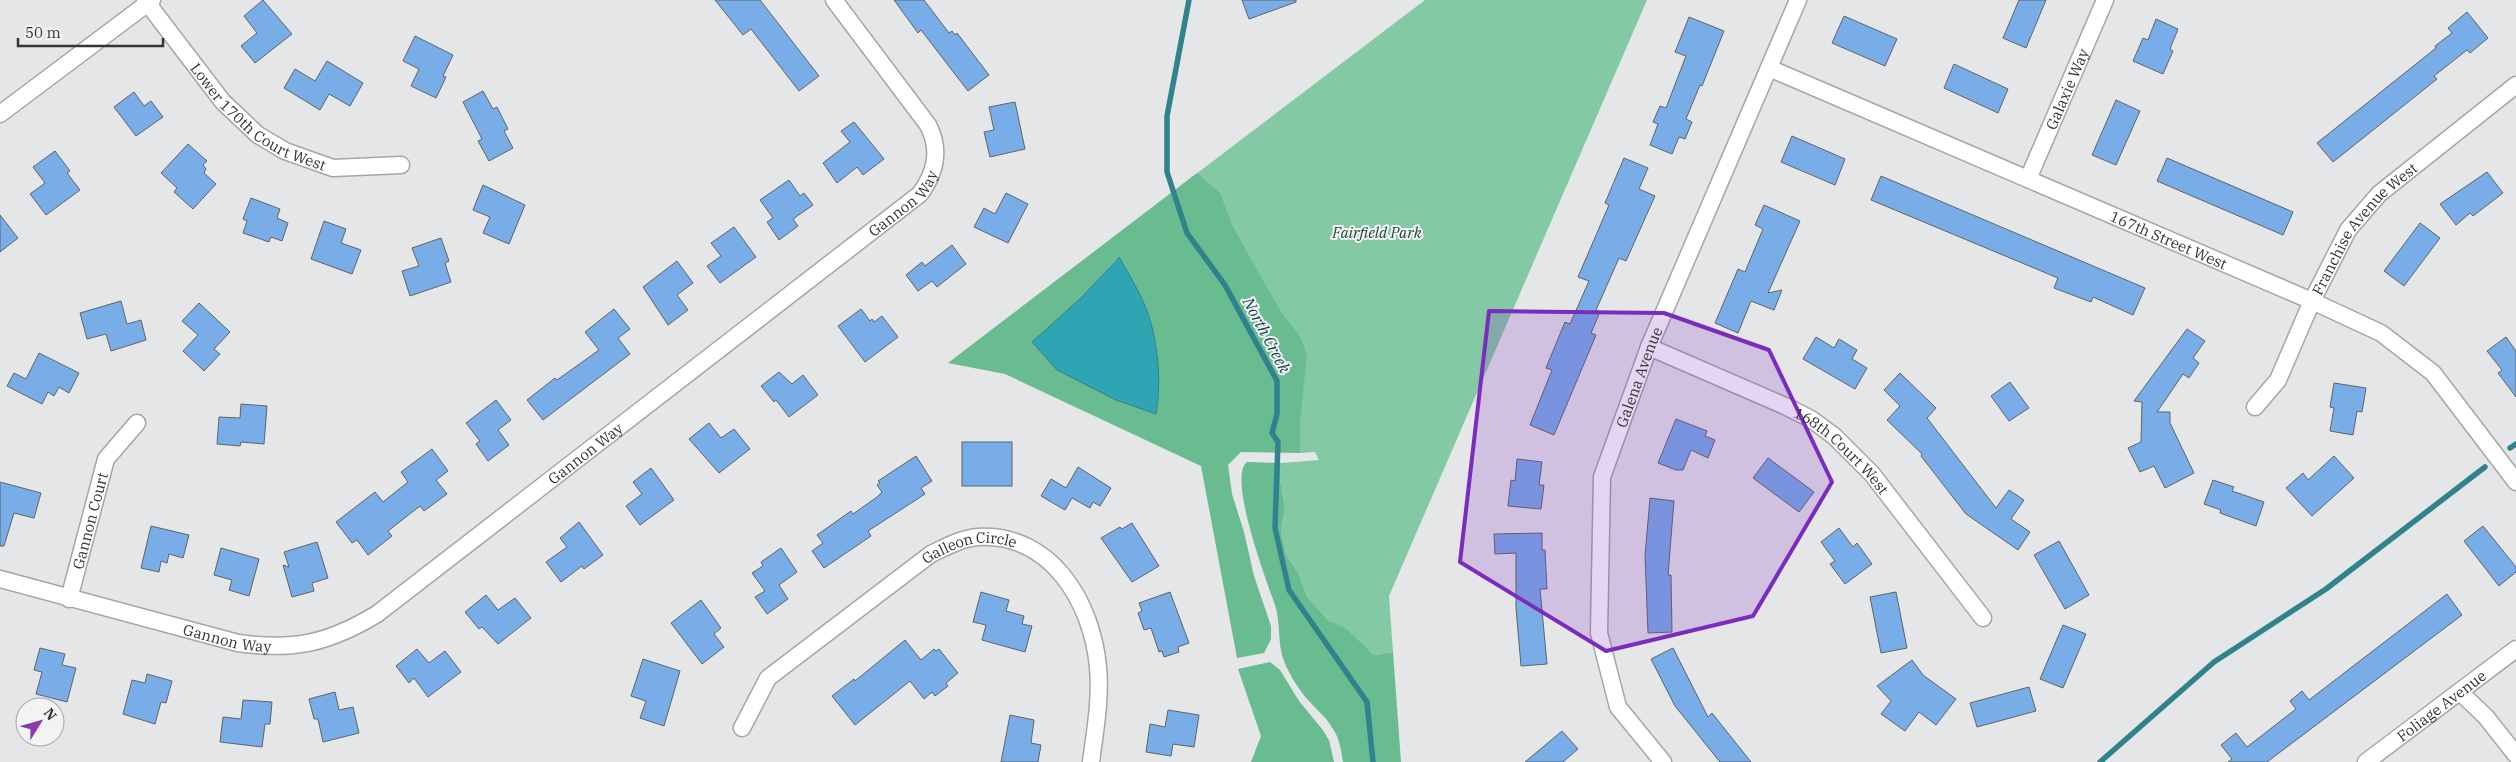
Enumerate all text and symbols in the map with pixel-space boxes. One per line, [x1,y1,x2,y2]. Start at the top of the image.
scale bar [18,15,162,47]
text: 50 m [25,23,61,42]
street label: Galaxie Way [2041,46,2092,132]
street label: Lower 170th Court West [187,59,329,174]
street label: Franchise Avenue West [2307,158,2421,298]
street label: Gannon Way [864,167,941,240]
street label: 167th Street West [2107,206,2230,273]
park label: Fairfield Park [1331,223,1422,242]
water label: North Creek [1238,293,1296,377]
street label: Galena Avenue [1611,324,1666,430]
street label: 168th Court West [1791,403,1893,498]
street label: Gannon Way [544,418,626,488]
street label: Gannon Court [68,470,112,571]
street label: Galleon Circle [917,527,1019,567]
street label: Gannon Way [181,619,272,655]
street label: Foliage Avenue [2393,666,2490,745]
north arrow [15,697,65,747]
text: N [40,704,61,724]

